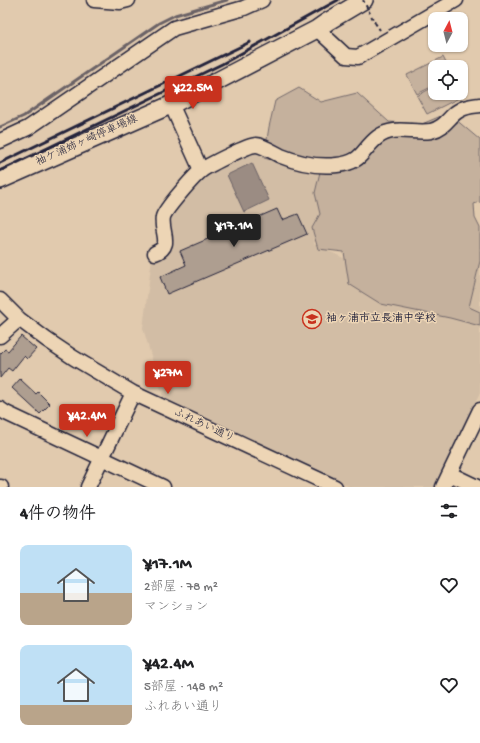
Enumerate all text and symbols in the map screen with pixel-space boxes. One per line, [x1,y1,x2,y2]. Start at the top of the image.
north arrow [428,12,468,52]
map controls [428,12,468,100]
button: locate [428,60,468,100]
pin: ¥22.5M [160,76,226,110]
text: ¥22.5M [174,81,212,96]
street label: 袖ケ浦姉ヶ崎停車場線 [34,112,140,169]
pin: ¥17.1M [201,214,267,248]
text: ¥17.1M [216,219,252,234]
school or university icon: 袖ヶ浦市立長浦中学校 [301,308,323,330]
place label: 袖ヶ浦市立長浦中学校 [326,312,436,325]
pin: ¥27M [144,361,192,395]
text: ¥27M [154,366,182,381]
pin: ¥42.4M [54,404,120,438]
street label: ふれあい通り [172,406,237,445]
text: ¥42.4M [68,409,106,424]
icon: filters [438,500,460,522]
text: 4件の物件 [20,505,96,525]
text: ¥17.1M [144,555,192,575]
icon: home [52,561,100,609]
icon: heart [438,574,460,596]
text: 2部屋 · 78 m² [144,580,218,595]
text: マンション [144,600,208,615]
text: ¥42.4M [144,655,193,675]
icon: home [52,661,100,709]
icon: heart [438,674,460,696]
text: 5部屋 · 148 m² [144,680,223,695]
text: ふれあい通り [144,700,222,715]

